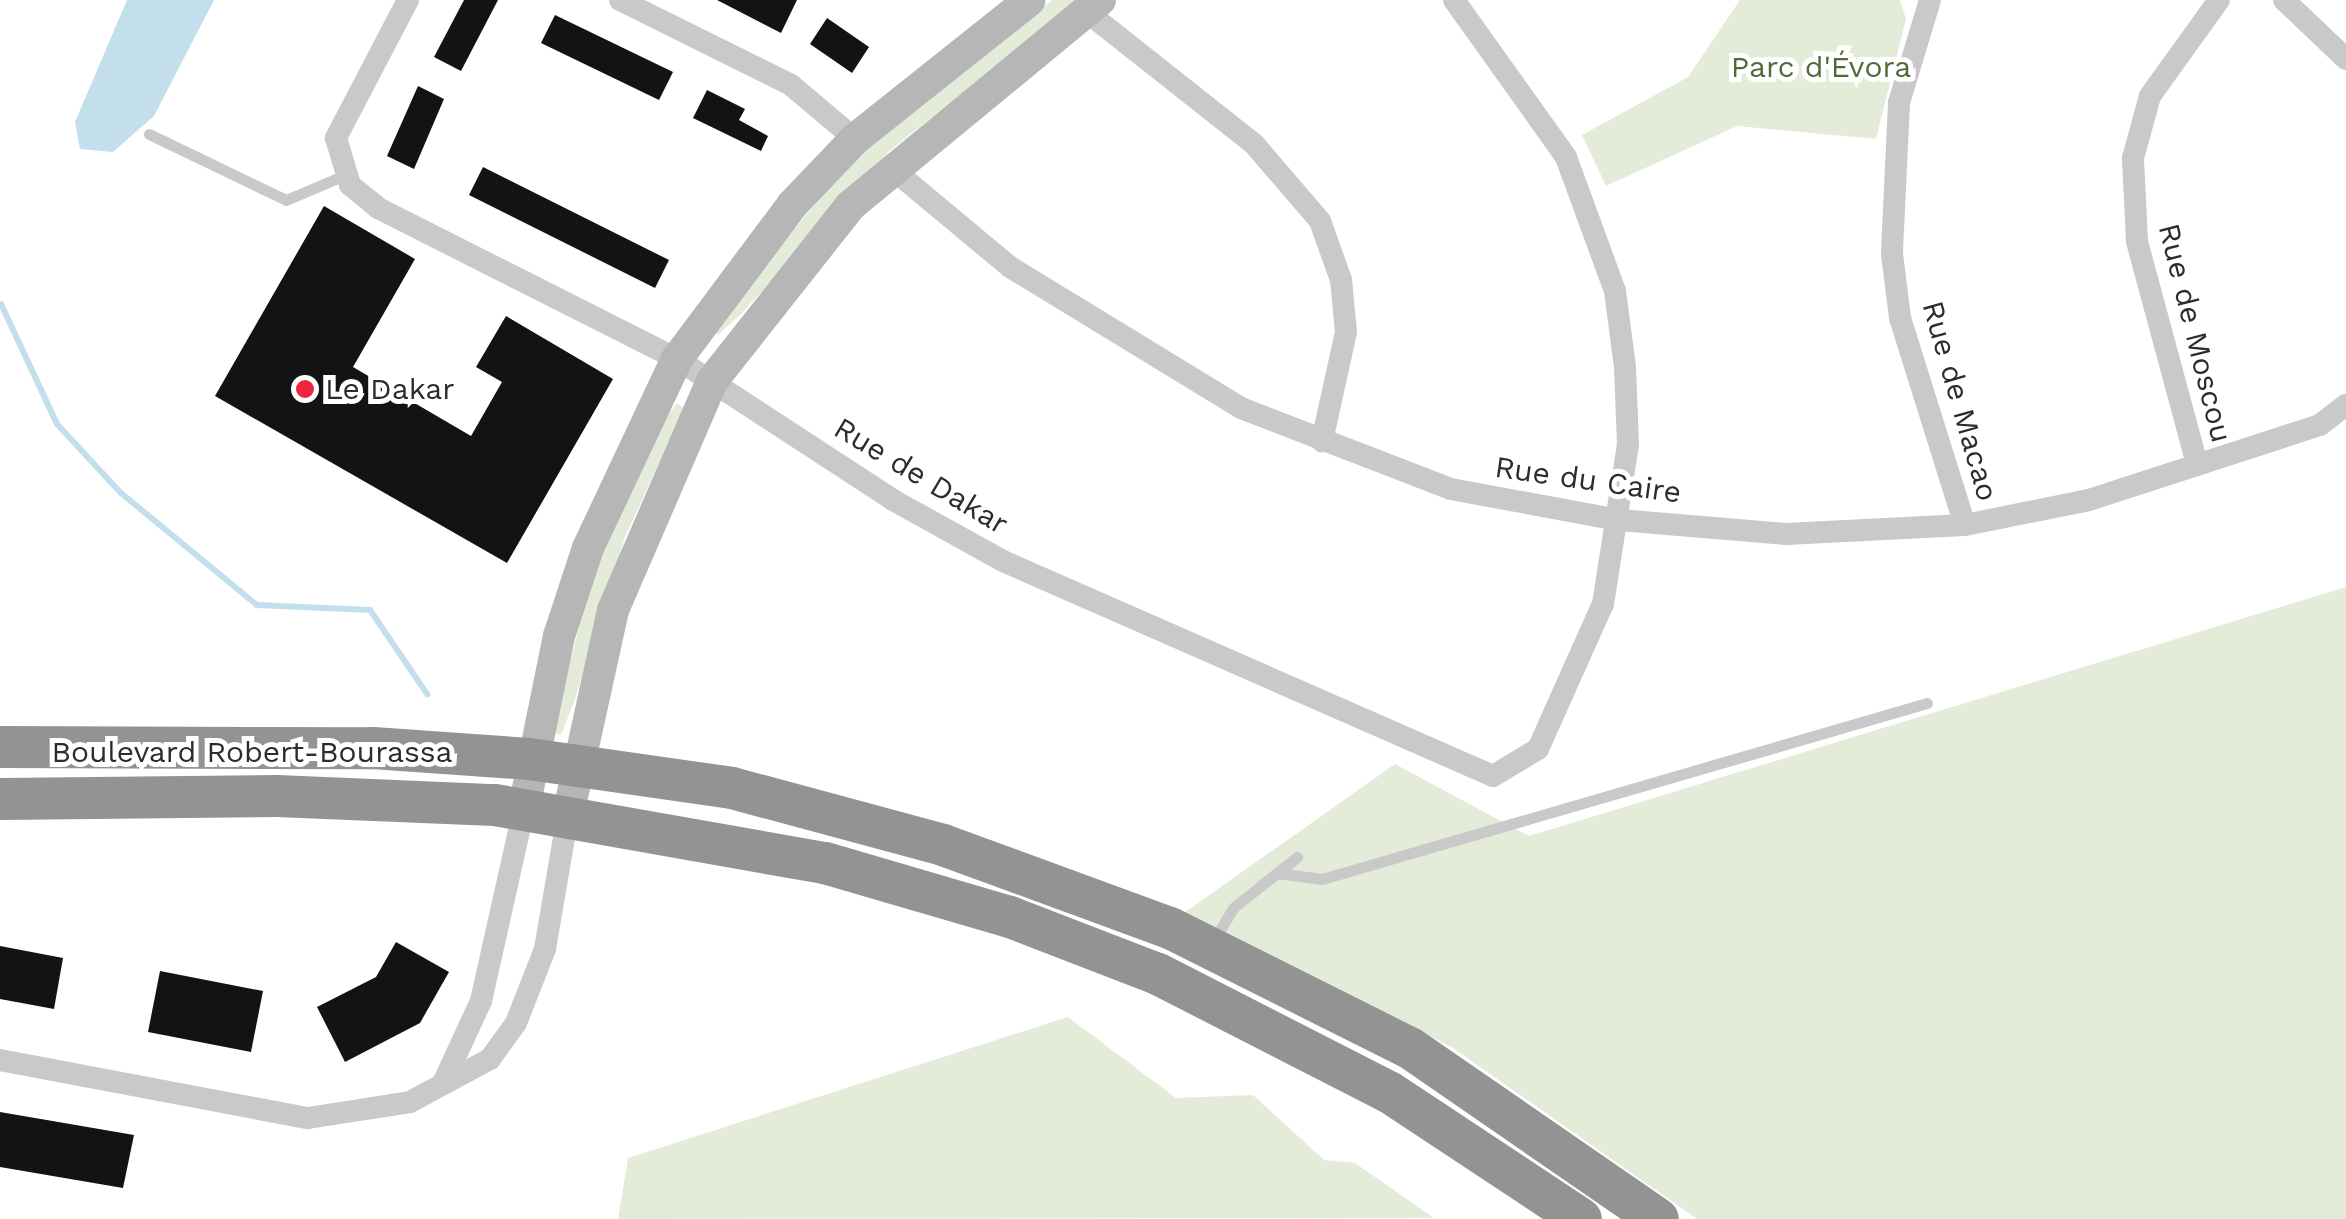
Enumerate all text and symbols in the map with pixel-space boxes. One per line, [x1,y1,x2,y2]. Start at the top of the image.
park label: Parc d'Évora [1731,49,1911,85]
street label: Rue de Moscou [2150,220,2240,446]
street label: Rue de Macao [1914,297,2006,505]
place label: Le Dakar [325,371,455,407]
marker: Le Dakar [294,378,316,400]
street label: Rue de Dakar [827,410,1015,542]
street label: Rue du Caire [1492,449,1684,511]
street label: Boulevard Robert-Bourassa [51,734,453,770]

